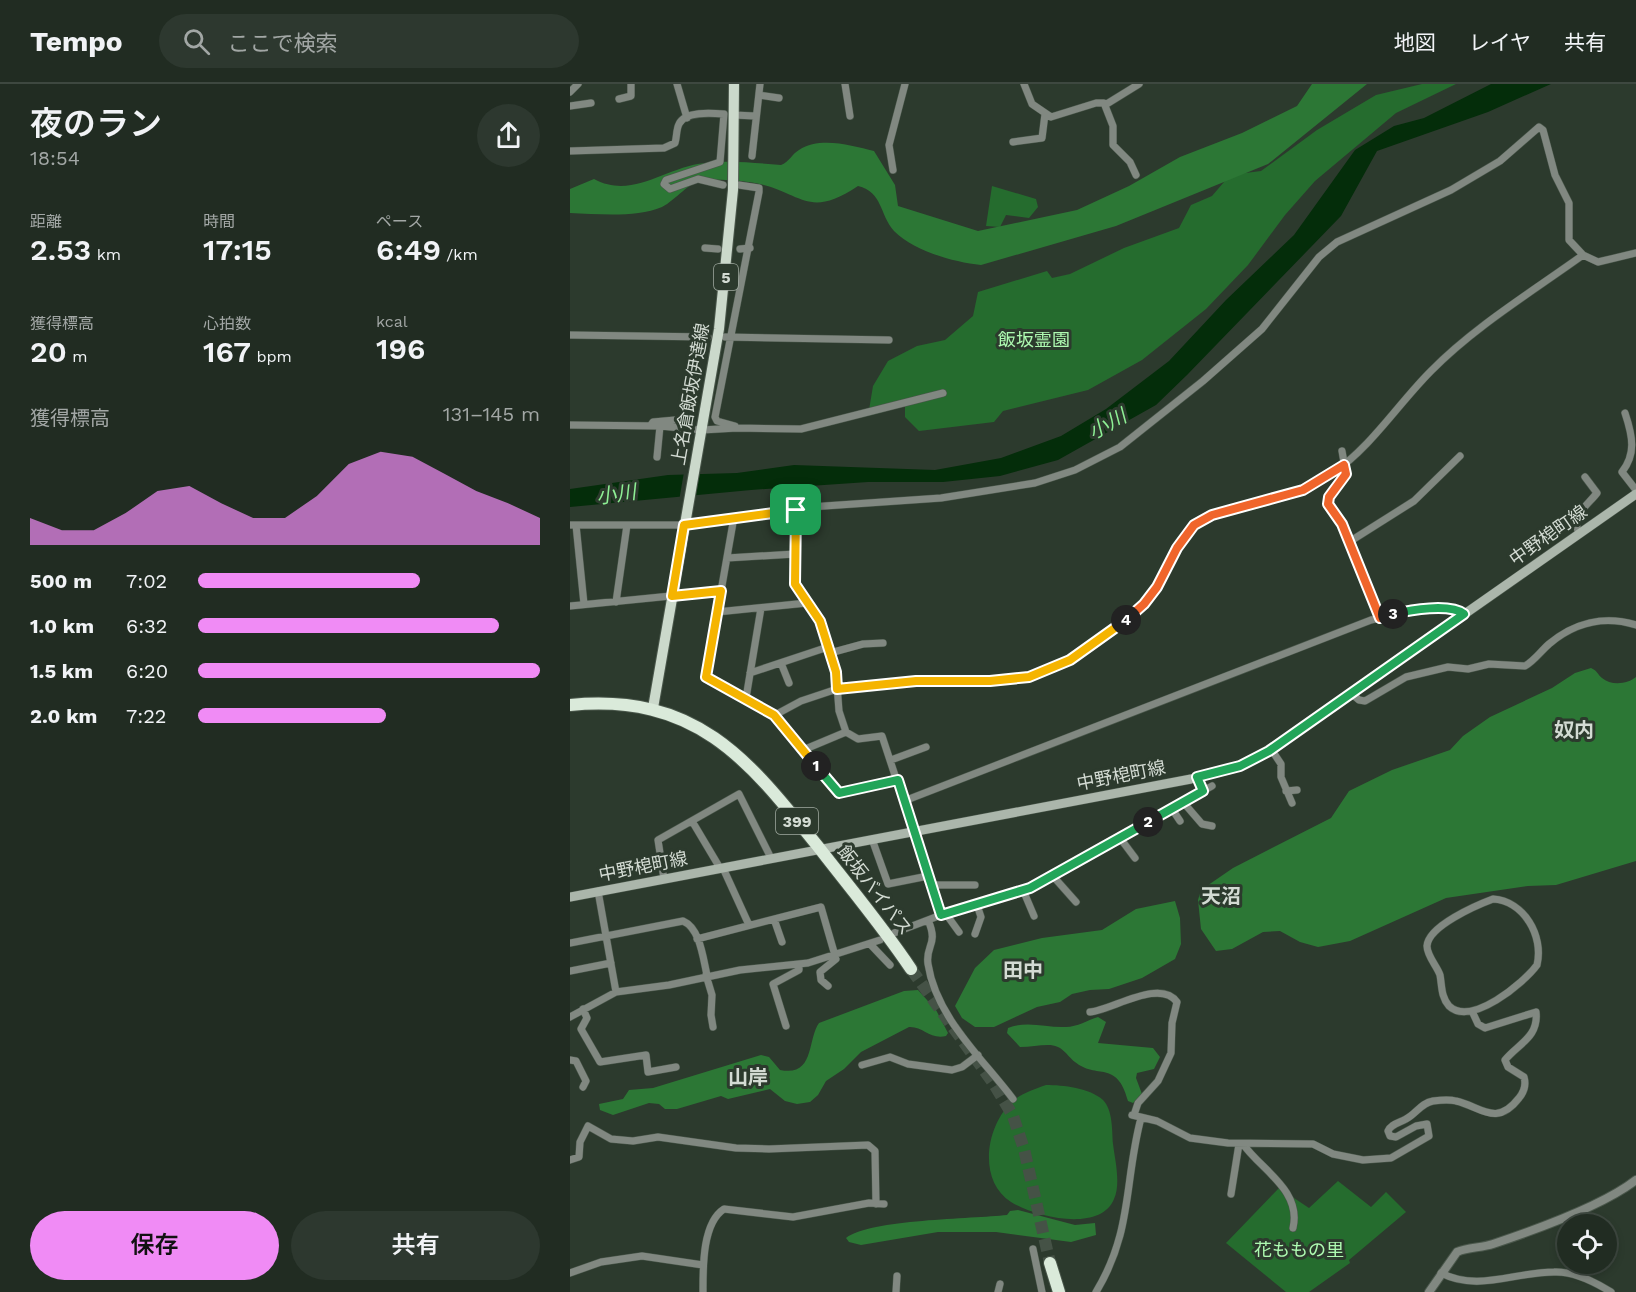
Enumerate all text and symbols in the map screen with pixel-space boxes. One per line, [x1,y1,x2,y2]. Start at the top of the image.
search box [159,14,579,68]
text: Tempo [30,25,123,58]
icon: search [180,25,213,58]
text: 地図 [1394,30,1436,55]
text: レイヤ [1469,30,1531,55]
text: 共有 [1564,30,1606,55]
text: ここで検索 [228,31,338,56]
text: 夜のラン [30,104,162,143]
button: share [477,104,540,167]
text: 18:54 [30,146,80,170]
text: 距離 [30,212,62,231]
text: 時間 [203,212,235,231]
text: ペース [376,212,423,231]
text: 2.53 [30,232,91,267]
text: 17:15 [203,232,272,267]
text: 6:49 [376,232,441,267]
text: km [91,245,121,264]
text: /km [441,245,478,264]
road number: 5 [714,264,738,290]
text: kcal [376,312,408,331]
text: 獲得標高 [30,314,94,333]
text: 心拍数 [203,314,251,333]
street label: 上名倉飯坂伊達線 [667,321,713,467]
park label: 飯坂霊園 [998,329,1070,350]
text: 196 [376,331,425,366]
text: 20 [30,334,67,369]
text: 167 [203,334,251,369]
text: m [67,347,88,366]
text: bpm [251,347,292,366]
text: 131–145 m [443,402,540,426]
water label: 小川 [1084,403,1132,444]
text: 獲得標高 [30,406,110,430]
water label: 小川 [595,479,639,509]
pin [770,484,821,535]
icon: arrive [779,493,812,526]
street label: 中野梍町線 [1505,501,1591,569]
text: 500 m [30,569,92,593]
text: 7:02 [126,569,167,593]
pin: 3 [1378,599,1408,629]
text: 3 [1388,604,1398,623]
pin: 4 [1111,605,1141,635]
text: 4 [1121,610,1131,629]
text: 1.0 km [30,614,94,638]
text: 6:32 [126,614,167,638]
text: 1.5 km [30,659,93,683]
text: 6:20 [126,659,168,683]
text: 2.0 km [30,704,97,728]
text: 7:22 [126,704,166,728]
district label: 奴内 [1554,718,1594,742]
pin: 1 [801,751,831,781]
text: 1 [813,756,819,775]
street label: 中野梍町線 [1075,756,1167,794]
pin: 2 [1133,807,1163,837]
road number: 399 [776,808,818,834]
text: 2 [1143,812,1153,831]
street label: 飯坂バイパス [834,841,916,939]
street label: 中野梍町線 [597,847,689,885]
district label: 天沼 [1201,884,1241,908]
district label: 田中 [1003,958,1043,982]
district label: 山岸 [728,1065,768,1089]
button: 保存 [30,1211,279,1280]
button: 共有 [291,1211,540,1280]
map controls [1557,1214,1617,1274]
button: locate [1557,1214,1617,1274]
park label: 花ももの里 [1254,1239,1344,1260]

